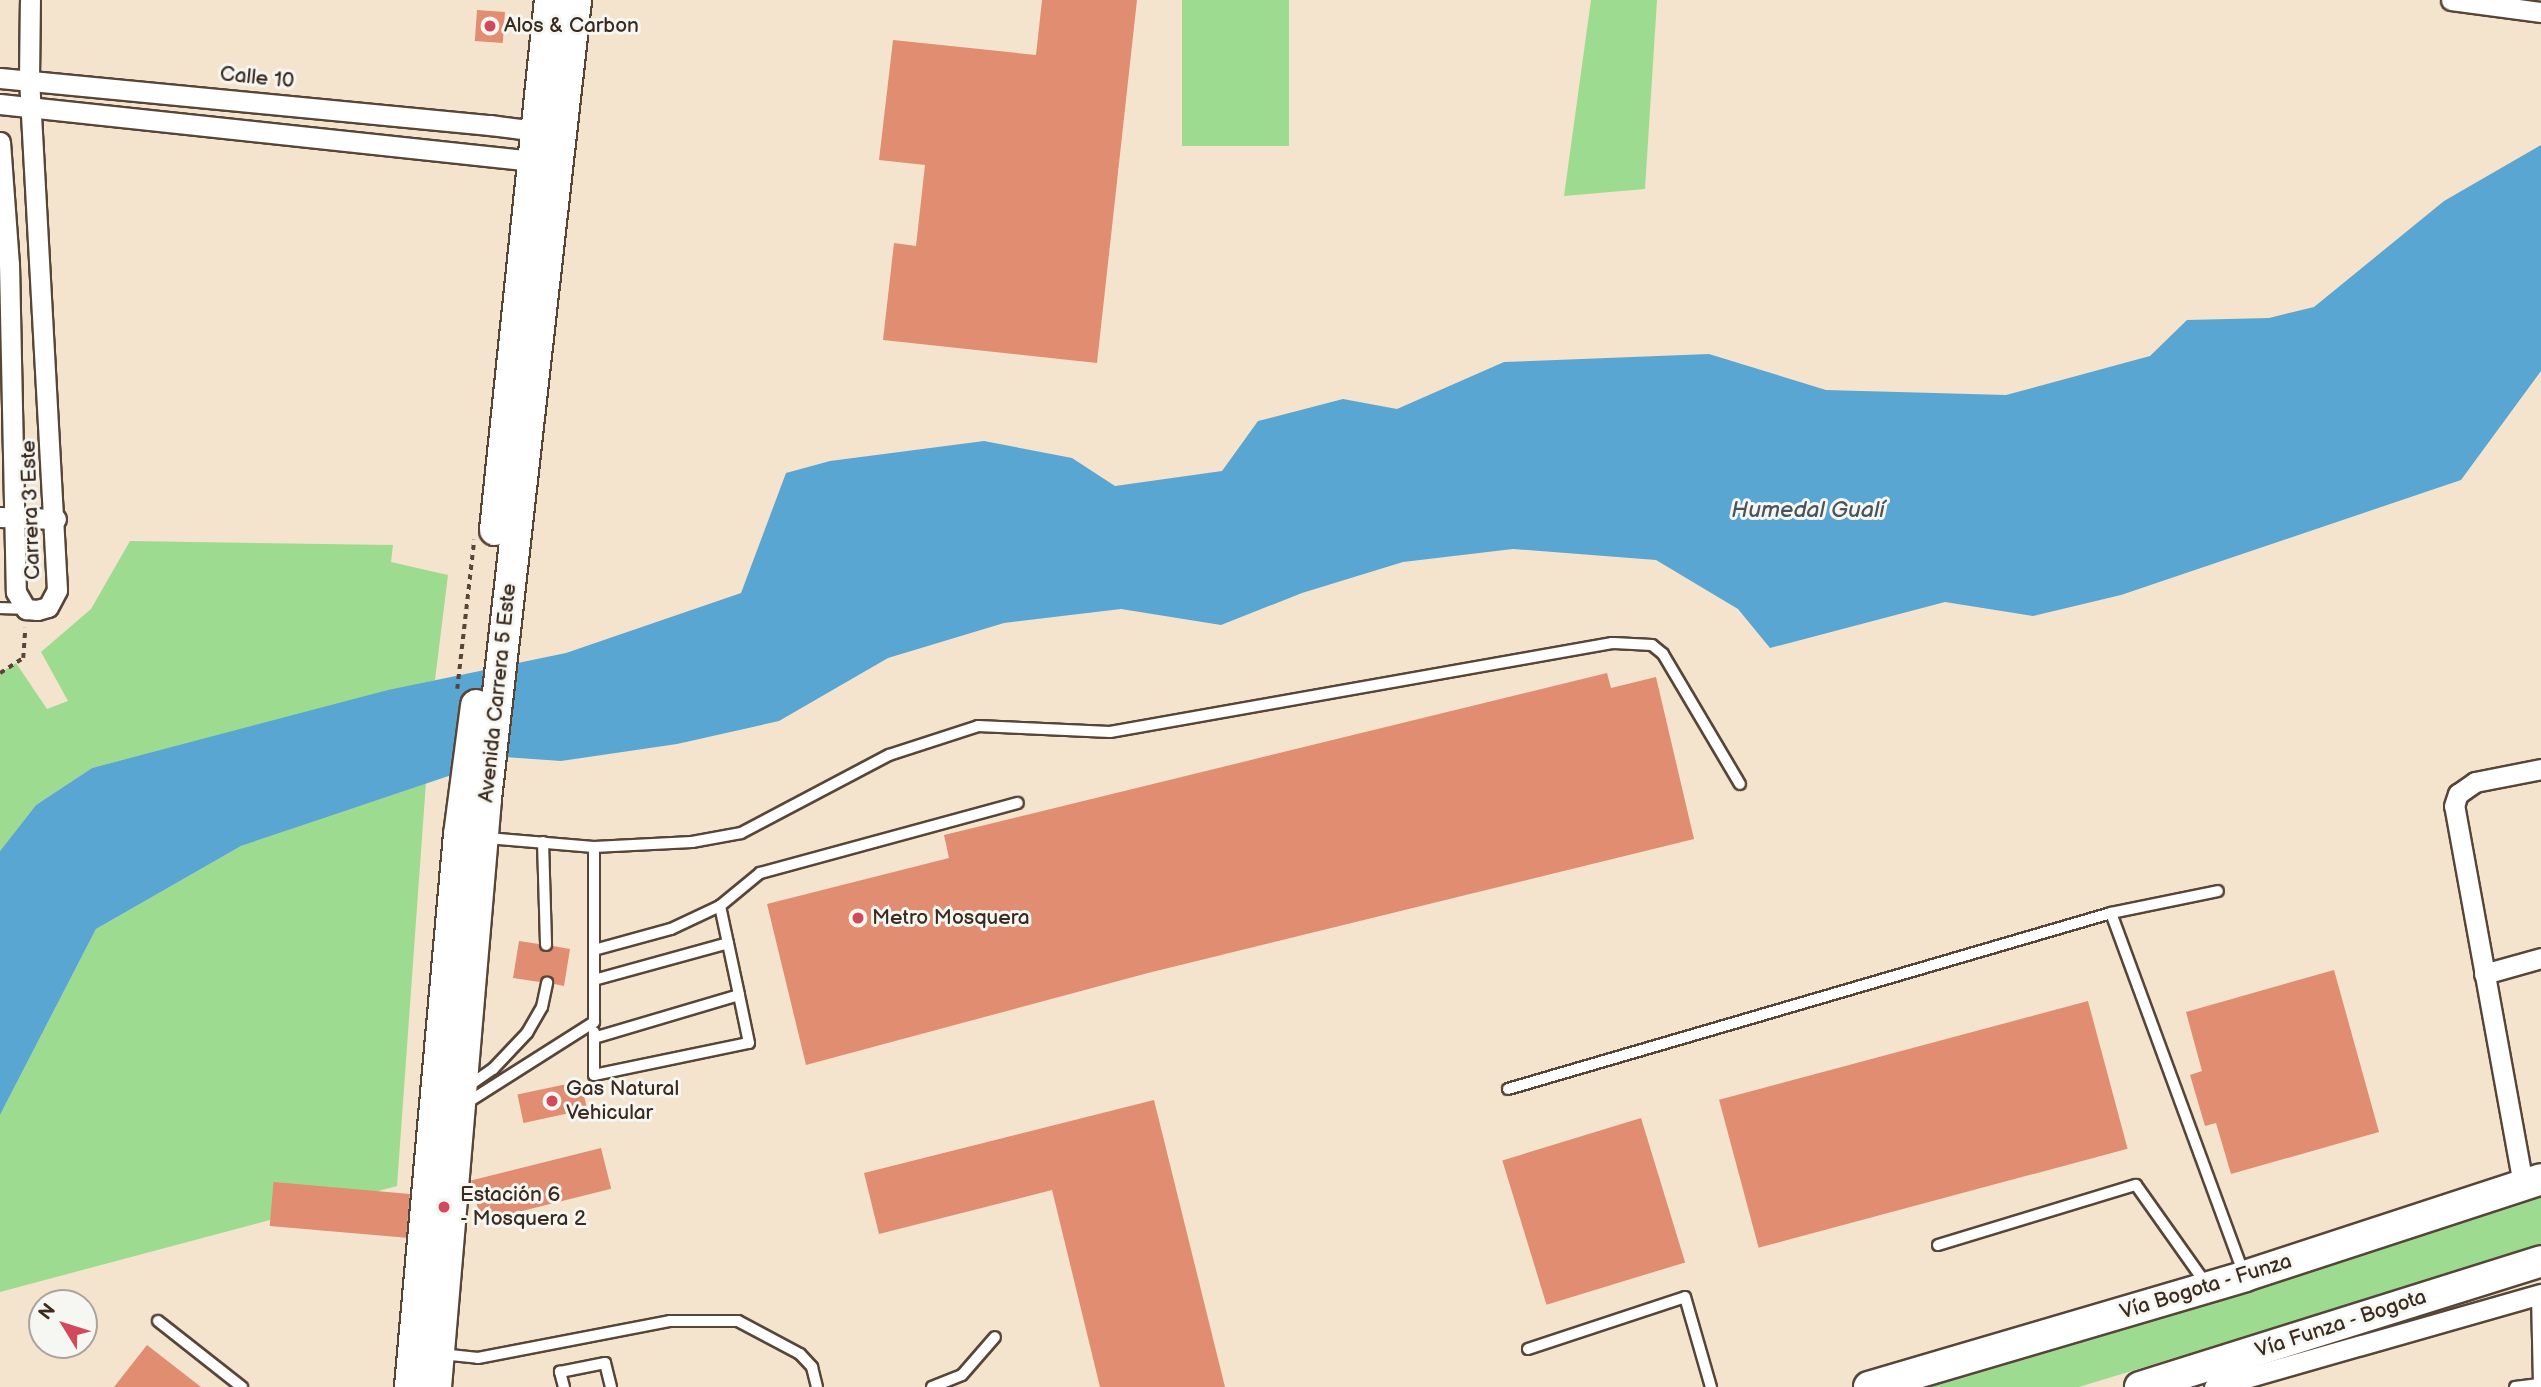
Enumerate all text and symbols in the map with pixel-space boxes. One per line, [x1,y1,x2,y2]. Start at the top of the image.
place label: Alos & Carbon [504,13,639,39]
marker: Alos & Carbon [482,18,498,34]
street label: Calle 10 [219,62,295,94]
street label: Carrera 3 Este [16,440,46,580]
water label: Humedal Gualí [1731,496,1885,524]
street label: Avenida Carrera 5 Este [474,582,522,804]
place label: Metro Mosquera [872,905,1030,931]
marker: Metro Mosquera [850,910,866,926]
place label: Gas Natural Vehicular [566,1076,679,1126]
marker: Gas Natural Vehicular [544,1093,560,1109]
place label: Estación 6 - Mosquera 2 [460,1182,587,1232]
marker: Estación 6 - Mosquera 2 [434,1197,454,1217]
street label: Vía Bogota - Funza [2116,1249,2296,1325]
street label: Vía Funza - Bogota [2252,1284,2430,1364]
north arrow [28,1289,98,1359]
text: N [34,1299,61,1325]

